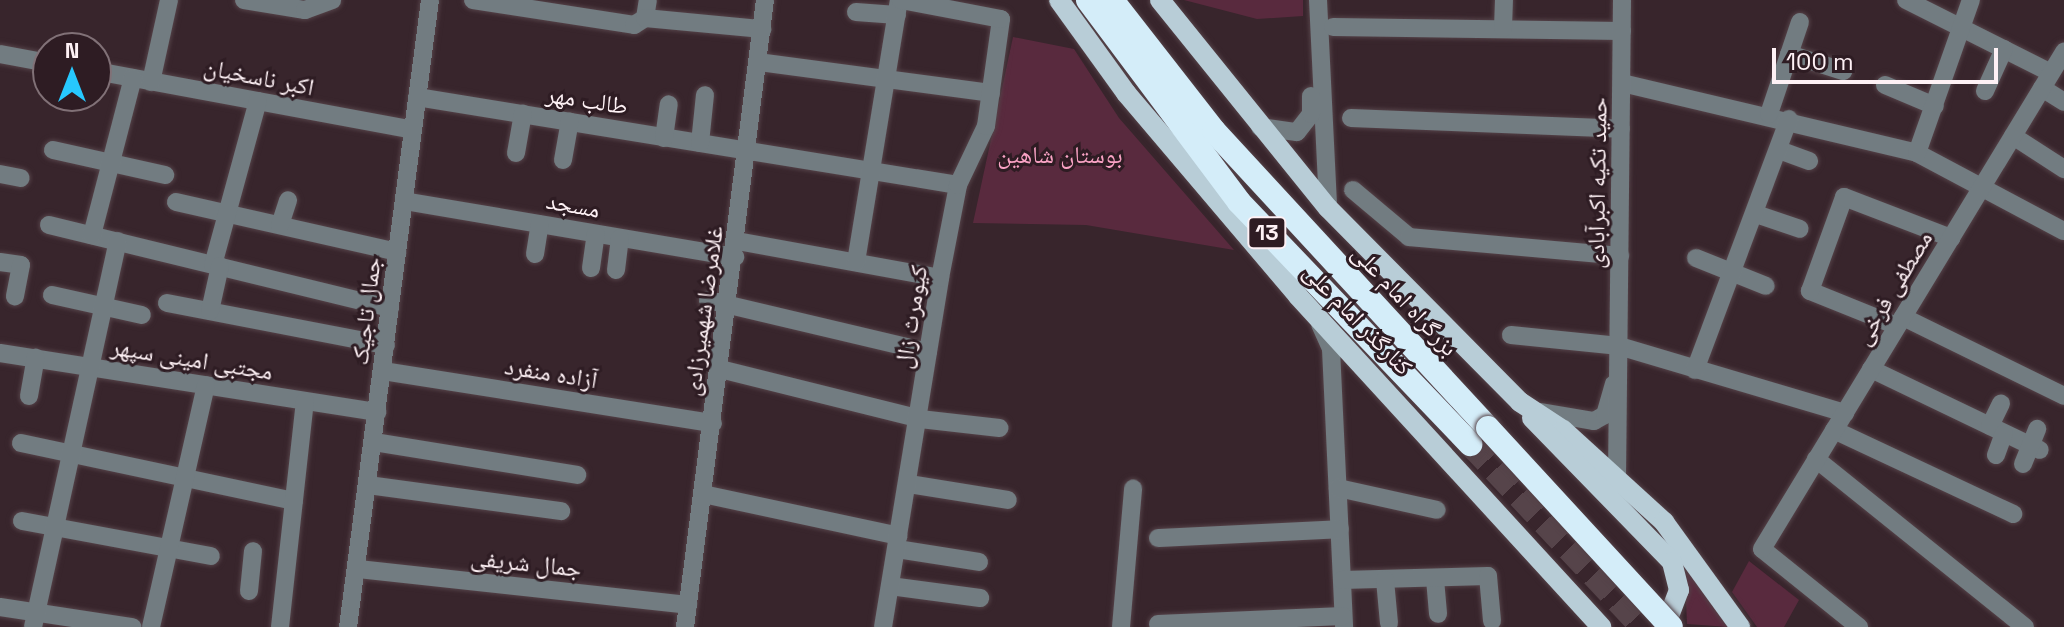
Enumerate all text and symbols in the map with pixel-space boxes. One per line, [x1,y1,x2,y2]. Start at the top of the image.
north arrow [32,32,112,112]
scale bar [1776,32,2002,82]
text: N [65,36,79,64]
text: 100 m [1786,46,1854,77]
street label: اکبر ناسخیان [201,52,317,102]
street label: طالب مهر [544,79,630,121]
street label: حمید تکیه اکبرآبادی [1581,97,1613,269]
park label: بوستان شاهین [997,141,1123,169]
street label: مسجد [544,186,602,224]
road number: 13 [1247,215,1287,251]
street label: غلامرضا شهمیرزادی [677,224,729,398]
street label: مصطفی فرخی [1848,226,1938,350]
street label: بزرگراه امام علی [1346,238,1464,362]
street label: جمال تاجیک [345,255,387,367]
street label: کنارگذر امام علی [1298,257,1418,381]
street label: کیومرث زال [889,263,933,371]
street label: مجتبی امینی سپهر [109,332,275,386]
street label: آزاده منفرد [503,351,599,395]
street label: جمال شریفی [469,543,583,583]

